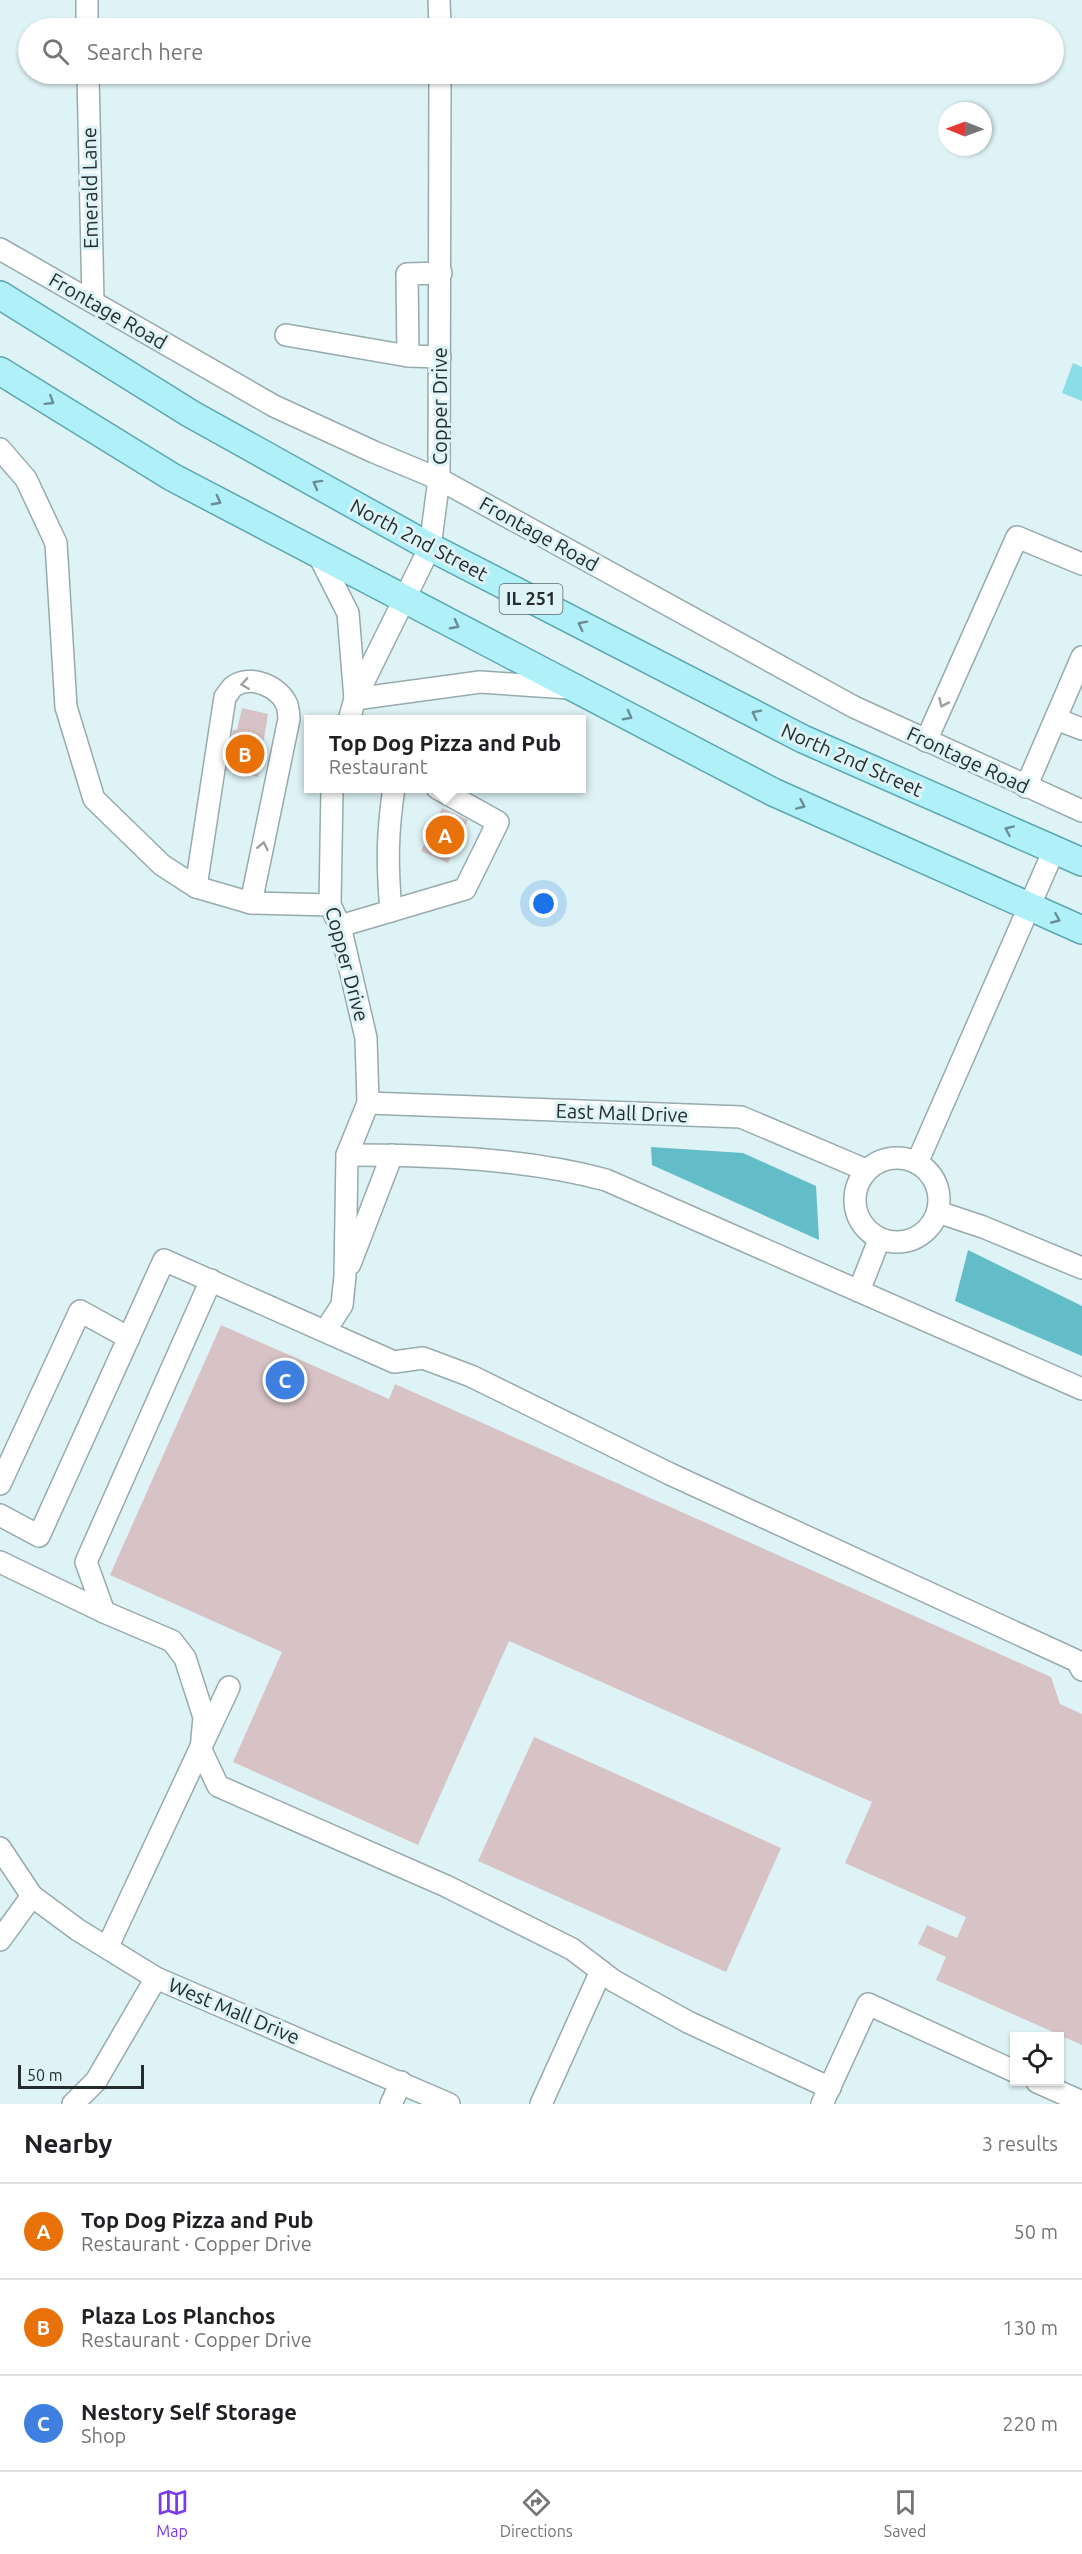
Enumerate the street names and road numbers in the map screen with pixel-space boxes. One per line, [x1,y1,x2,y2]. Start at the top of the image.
street label: Emerald Lane [77,127,102,249]
street label: Frontage Road [45,268,171,354]
street label: Copper Drive [428,347,451,465]
street label: Frontage Road [476,491,603,576]
street label: North 2nd Street [347,494,492,586]
road number: IL 251 [500,584,562,614]
street label: North 2nd Street [778,718,927,801]
street label: Frontage Road [903,721,1033,798]
street label: Copper Drive [321,904,374,1024]
street label: East Mall Drive [555,1099,689,1126]
street label: West Mall Drive [165,1973,303,2049]

